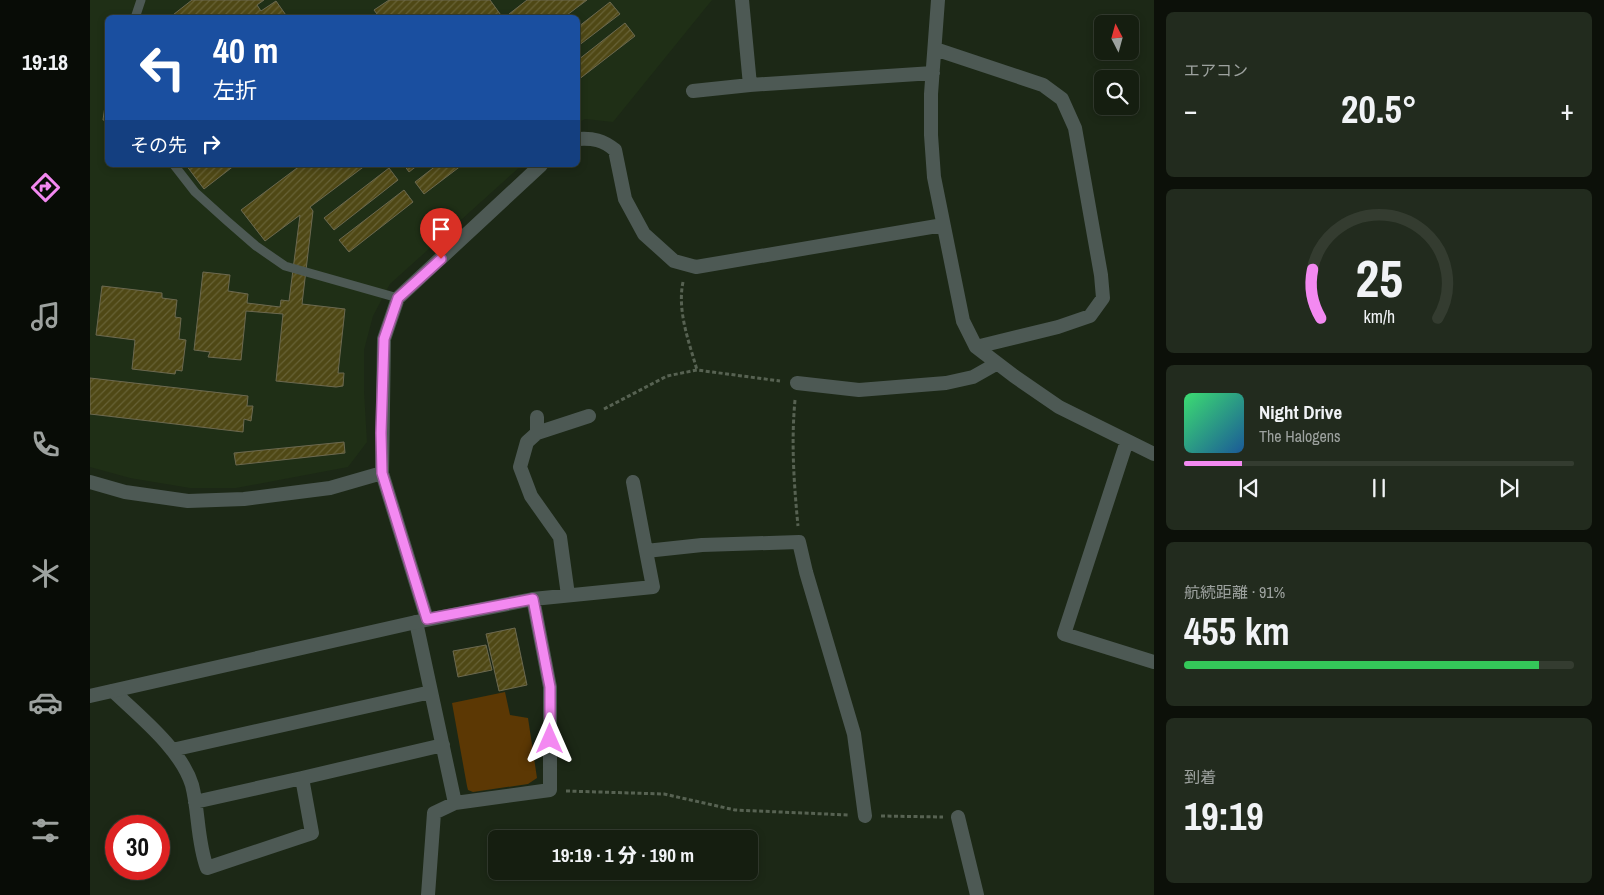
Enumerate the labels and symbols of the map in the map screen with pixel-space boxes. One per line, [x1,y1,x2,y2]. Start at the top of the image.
north arrow [1094,15,1139,60]
pin [420,208,462,259]
position arrow [523,712,575,764]
speed limit sign: 30 [105,815,170,880]

